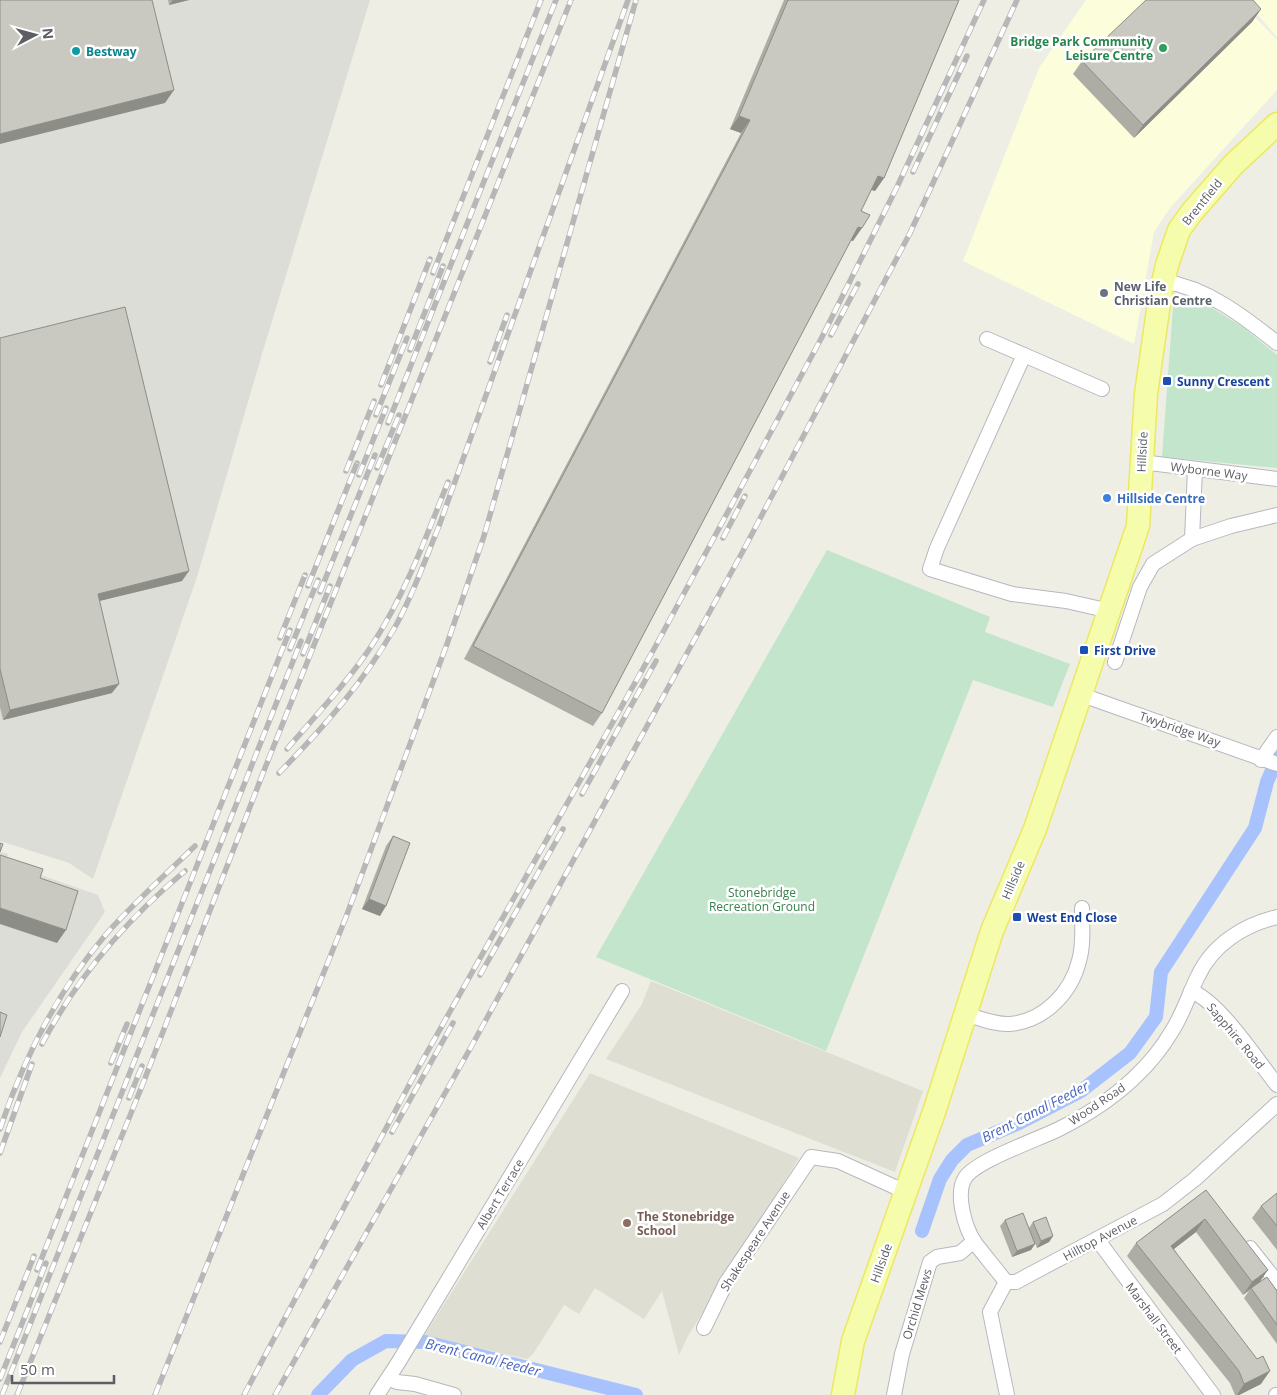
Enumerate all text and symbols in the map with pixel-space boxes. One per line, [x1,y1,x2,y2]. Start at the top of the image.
north arrow [10,10,60,60]
text: N [38,27,58,40]
place label: Bridge Park Community Leisure Centre [1010,33,1153,64]
marker: Bridge Park Community Leisure Centre [1157,42,1169,54]
place label: Bestway [86,43,137,60]
marker: Bestway [70,45,82,57]
street label: Brentfield [1178,175,1226,229]
place label: New Life Christian Centre [1114,278,1212,309]
marker: New Life Christian Centre [1098,287,1110,299]
place label: Sunny Crescent [1177,373,1270,390]
marker: Sunny Crescent [1161,375,1173,387]
street label: Hillside [1132,431,1152,473]
street label: Wyborne Way [1169,458,1249,484]
place label: Hillside Centre [1117,490,1205,507]
marker: Hillside Centre [1101,492,1113,504]
place label: First Drive [1094,642,1156,659]
marker: First Drive [1078,644,1090,656]
street label: Twybridge Way [1137,707,1224,751]
street label: Hillside [997,858,1029,902]
park label: Stonebridge Recreation Ground [709,884,815,915]
place label: West End Close [1027,909,1117,926]
marker: West End Close [1011,911,1023,923]
street label: Sapphire Road [1203,999,1269,1073]
water label: Brent Canal Feeder [978,1076,1092,1146]
street label: Wood Road [1065,1079,1129,1129]
street label: Albert Terrace [472,1155,528,1232]
street label: Shakespeare Avenue [716,1187,794,1295]
place label: The Stonebridge School [637,1208,734,1239]
street label: Hilltop Avenue [1060,1211,1140,1265]
marker: The Stonebridge School [621,1217,633,1229]
street label: Hillside [866,1241,896,1285]
street label: Orchid Mews [898,1266,936,1342]
street label: Marshall Street [1122,1279,1186,1357]
water label: Brent Canal Feeder [424,1334,543,1381]
scale bar [12,1352,115,1384]
text: 50 m [20,1359,55,1379]

